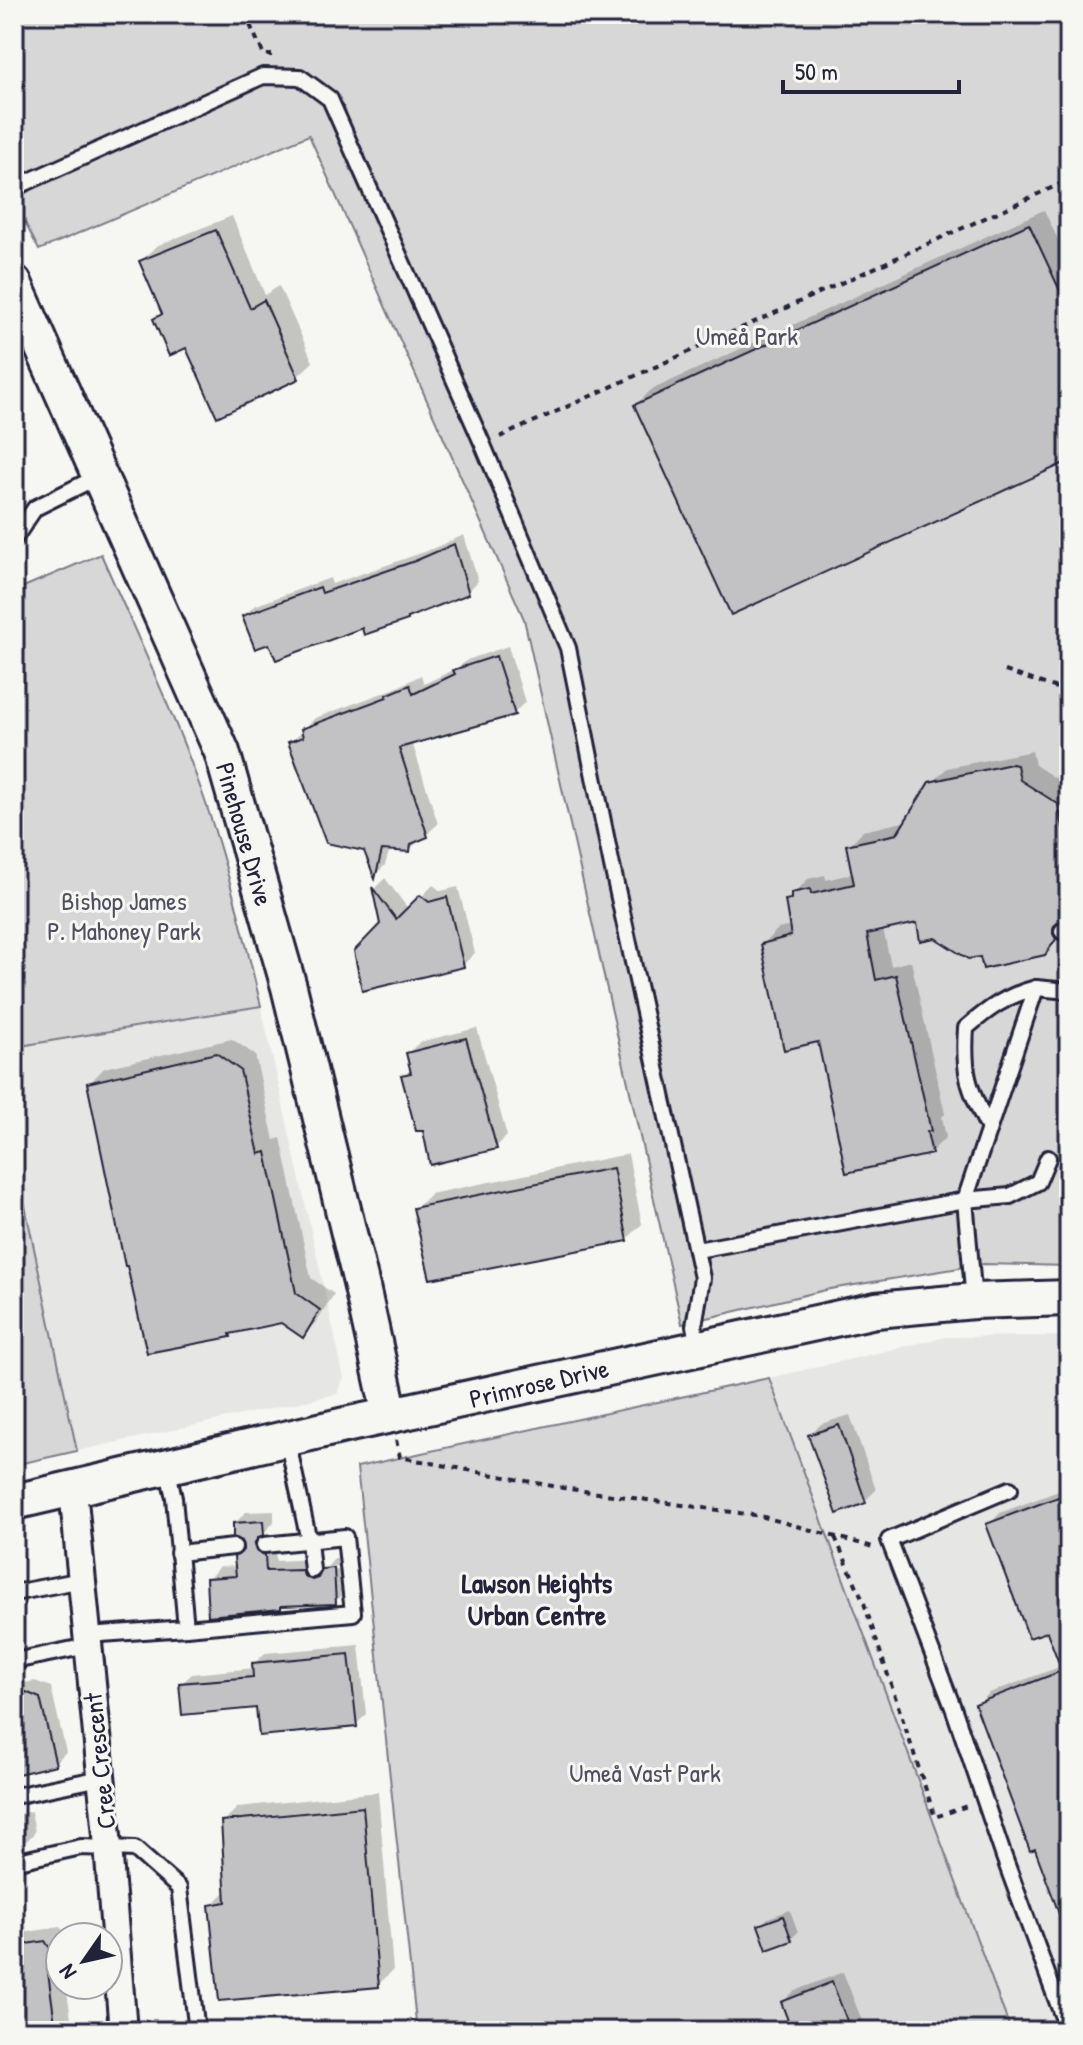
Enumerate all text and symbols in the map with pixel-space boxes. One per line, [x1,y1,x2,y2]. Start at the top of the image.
scale bar [783,44,959,94]
text: 50 m [795,55,838,87]
park label: Umeå Park [696,318,798,353]
street label: Pinehouse Drive [208,758,282,910]
park label: Bishop James P. Mahoney Park [47,883,201,948]
street label: Primrose Drive [466,1350,612,1416]
district label: Lawson Heights Urban Centre [462,1564,613,1634]
street label: Cree Crescent [74,1690,124,1831]
park label: Umeå Vast Park [569,1755,721,1790]
north arrow [44,1921,124,2001]
text: N [52,1959,83,1985]

